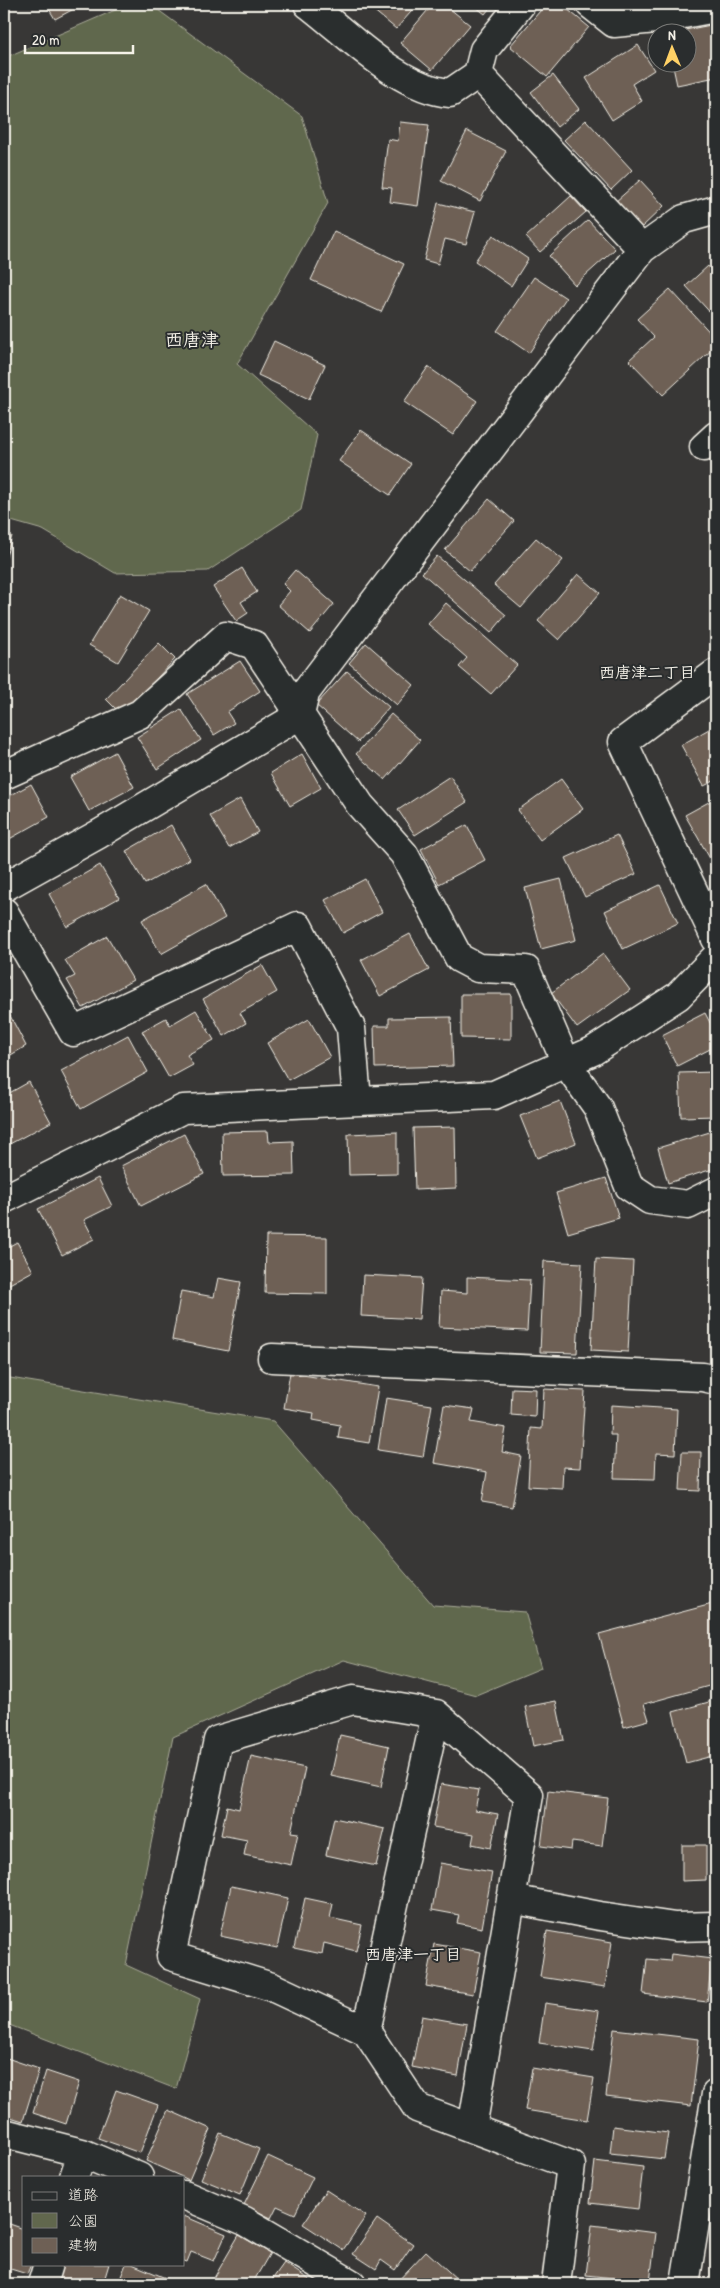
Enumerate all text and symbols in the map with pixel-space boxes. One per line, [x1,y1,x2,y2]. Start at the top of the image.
scale bar [25,22,132,54]
north arrow [648,22,698,72]
text: N [668,25,676,44]
text: 20 m [32,29,59,50]
district label: 西唐津 [165,327,219,352]
district label: 西唐津二丁目 [599,661,695,683]
district label: 西唐津一丁目 [365,1943,461,1965]
legend [22,2176,185,2266]
text: 道路 [68,2184,98,2205]
text: 公園 [68,2210,98,2231]
text: 建物 [68,2234,98,2255]

